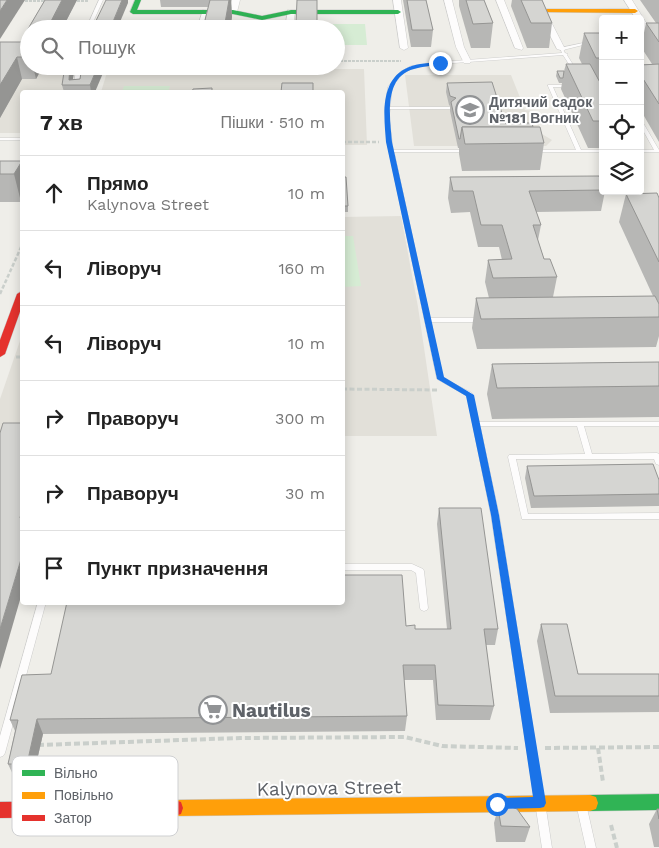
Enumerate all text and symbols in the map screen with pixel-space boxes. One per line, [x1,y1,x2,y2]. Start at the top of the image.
map controls [599,15,644,195]
button: + [599,15,644,60]
search box [20,20,345,75]
icon: search [38,34,66,62]
text: Пошук [78,36,135,59]
route end [429,52,452,75]
button: − [599,60,644,105]
place label: Дитячий садок №181 Вогник [489,94,593,126]
school or university icon: Дитячий садок №181 Вогник [455,95,485,125]
button: locate [599,105,644,150]
text: 7 хв [40,110,83,135]
text: Пішки · 510 m [220,113,325,132]
button: layers [599,150,644,195]
text: Прямо [87,172,149,195]
icon: ahead [40,179,68,207]
text: 10 m [288,184,325,203]
text: Kalynova Street [87,195,209,214]
icon: left [40,254,68,282]
text: Ліворуч [87,257,162,280]
text: 160 m [278,259,325,278]
icon: left [40,329,68,357]
text: Ліворуч [87,332,162,355]
text: 10 m [288,334,325,353]
icon: right [40,404,68,432]
text: Праворуч [87,407,179,430]
text: 300 m [275,409,325,428]
icon: right [40,479,68,507]
text: Праворуч [87,482,179,505]
text: 30 m [285,484,325,503]
icon: arrive [40,554,68,582]
text: Пункт призначення [87,557,268,580]
supermarket icon: Nautilus [198,695,228,725]
place label: Nautilus [232,699,311,722]
legend [12,756,178,836]
text: Вільно [54,765,98,781]
street label: Kalynova Street [256,775,402,801]
text: Повільно [54,787,114,803]
route start [486,793,509,816]
text: Затор [54,810,92,826]

